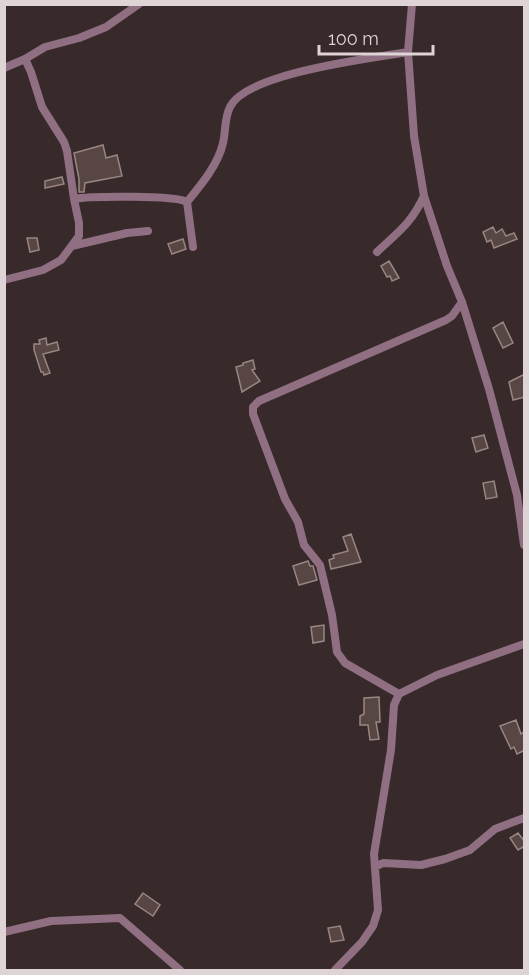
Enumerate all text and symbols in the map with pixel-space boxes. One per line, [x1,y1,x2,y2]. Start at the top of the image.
scale bar [319,18,433,56]
text: 100 m [328,28,379,49]

